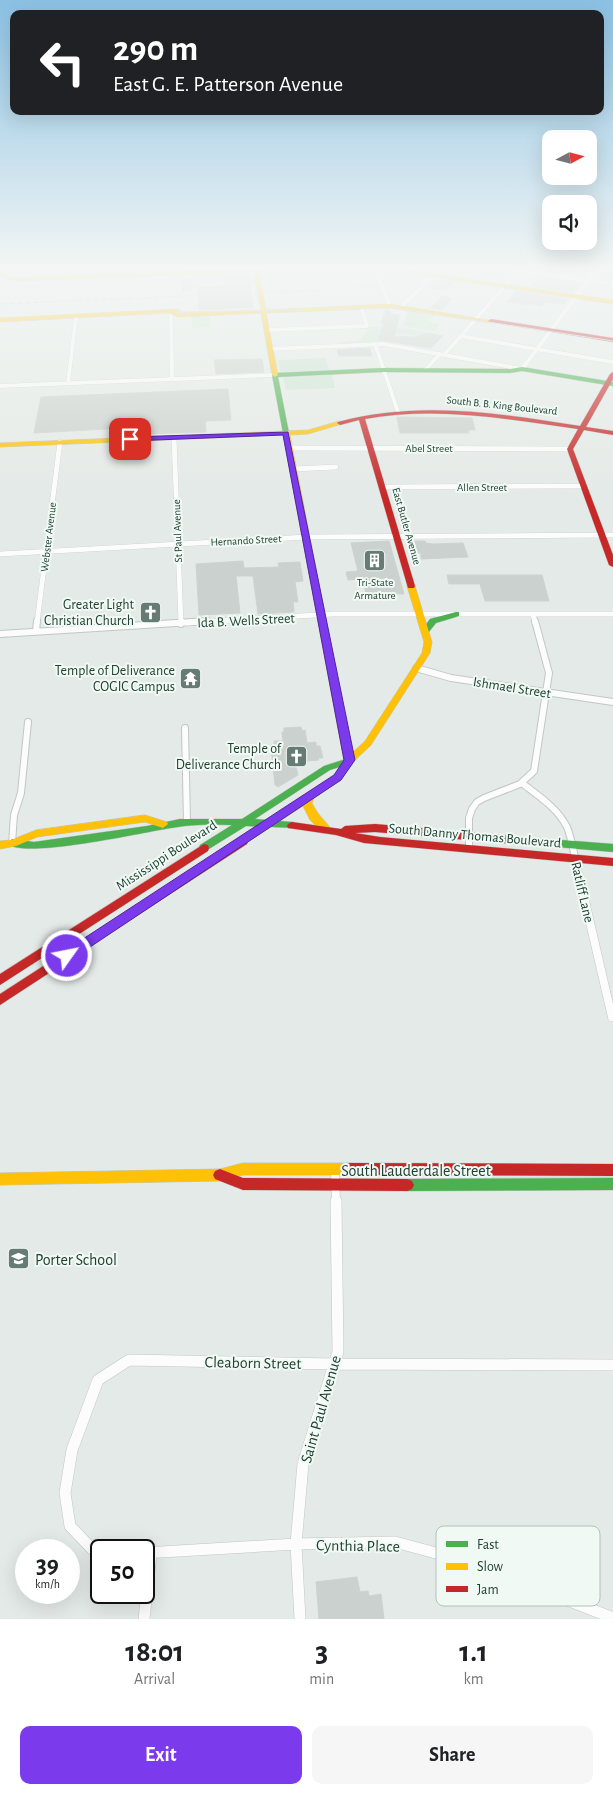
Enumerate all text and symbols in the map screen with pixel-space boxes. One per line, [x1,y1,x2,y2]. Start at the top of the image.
icon: left [30,30,95,95]
text: 290 m [113,32,198,67]
text: East G. E. Patterson Avenue [113,73,343,95]
north arrow [542,130,598,185]
map controls [542,130,597,250]
button: sound [542,195,597,250]
street label: South B. B. King Boulevard [446,394,558,417]
pin [109,418,151,460]
icon: arrive [116,425,144,453]
street label: Abel Street [405,443,453,454]
street label: Allen Street [457,482,508,493]
street label: East Butler Avenue [390,486,423,566]
street label: St Paul Avenue [171,499,184,563]
street label: Webster Avenue [39,502,58,572]
street label: Hernando Street [210,533,282,548]
building icon: Tri-State Armature [363,549,387,573]
place label: Tri-State Armature [354,577,396,601]
place label: Greater Light Christian Church [44,598,135,628]
church icon: Greater Light Christian Church [138,600,162,624]
street label: Ida B. Wells Street [197,611,296,631]
place label: Temple of Deliverance COGIC Campus [55,664,175,694]
temple icon: Temple of Deliverance COGIC Campus [179,666,203,690]
street label: Ishmael Street [472,675,552,701]
place label: Temple of Deliverance Church [176,742,282,772]
church icon: Temple of Deliverance Church [285,744,309,768]
street label: Mississippi Boulevard [114,818,219,894]
street label: South Danny Thomas Boulevard [388,821,562,851]
street label: Ratliff Lane [568,860,596,924]
position arrow [40,929,92,981]
street label: South Lauderdale Street [341,1163,491,1179]
school or university icon: Porter School [7,1247,31,1271]
place label: Porter School [35,1252,117,1268]
street label: Cleaborn Street [204,1354,301,1372]
street label: Saint Paul Avenue [298,1354,344,1465]
legend [436,1526,600,1606]
street label: Cynthia Place [316,1537,400,1556]
text: Fast [477,1538,499,1552]
speed limit sign: 50 [90,1539,155,1604]
text: 39 [36,1553,59,1578]
text: Slow [477,1560,504,1574]
text: km/h [35,1578,60,1590]
text: Jam [477,1583,499,1597]
text: 18:01 [125,1637,184,1667]
text: 3 [315,1637,328,1667]
text: 1.1 [459,1637,488,1667]
text: Arrival [134,1671,175,1687]
text: min [309,1671,334,1687]
text: km [464,1671,484,1687]
button: Exit [20,1726,302,1784]
button: Share [312,1726,593,1784]

